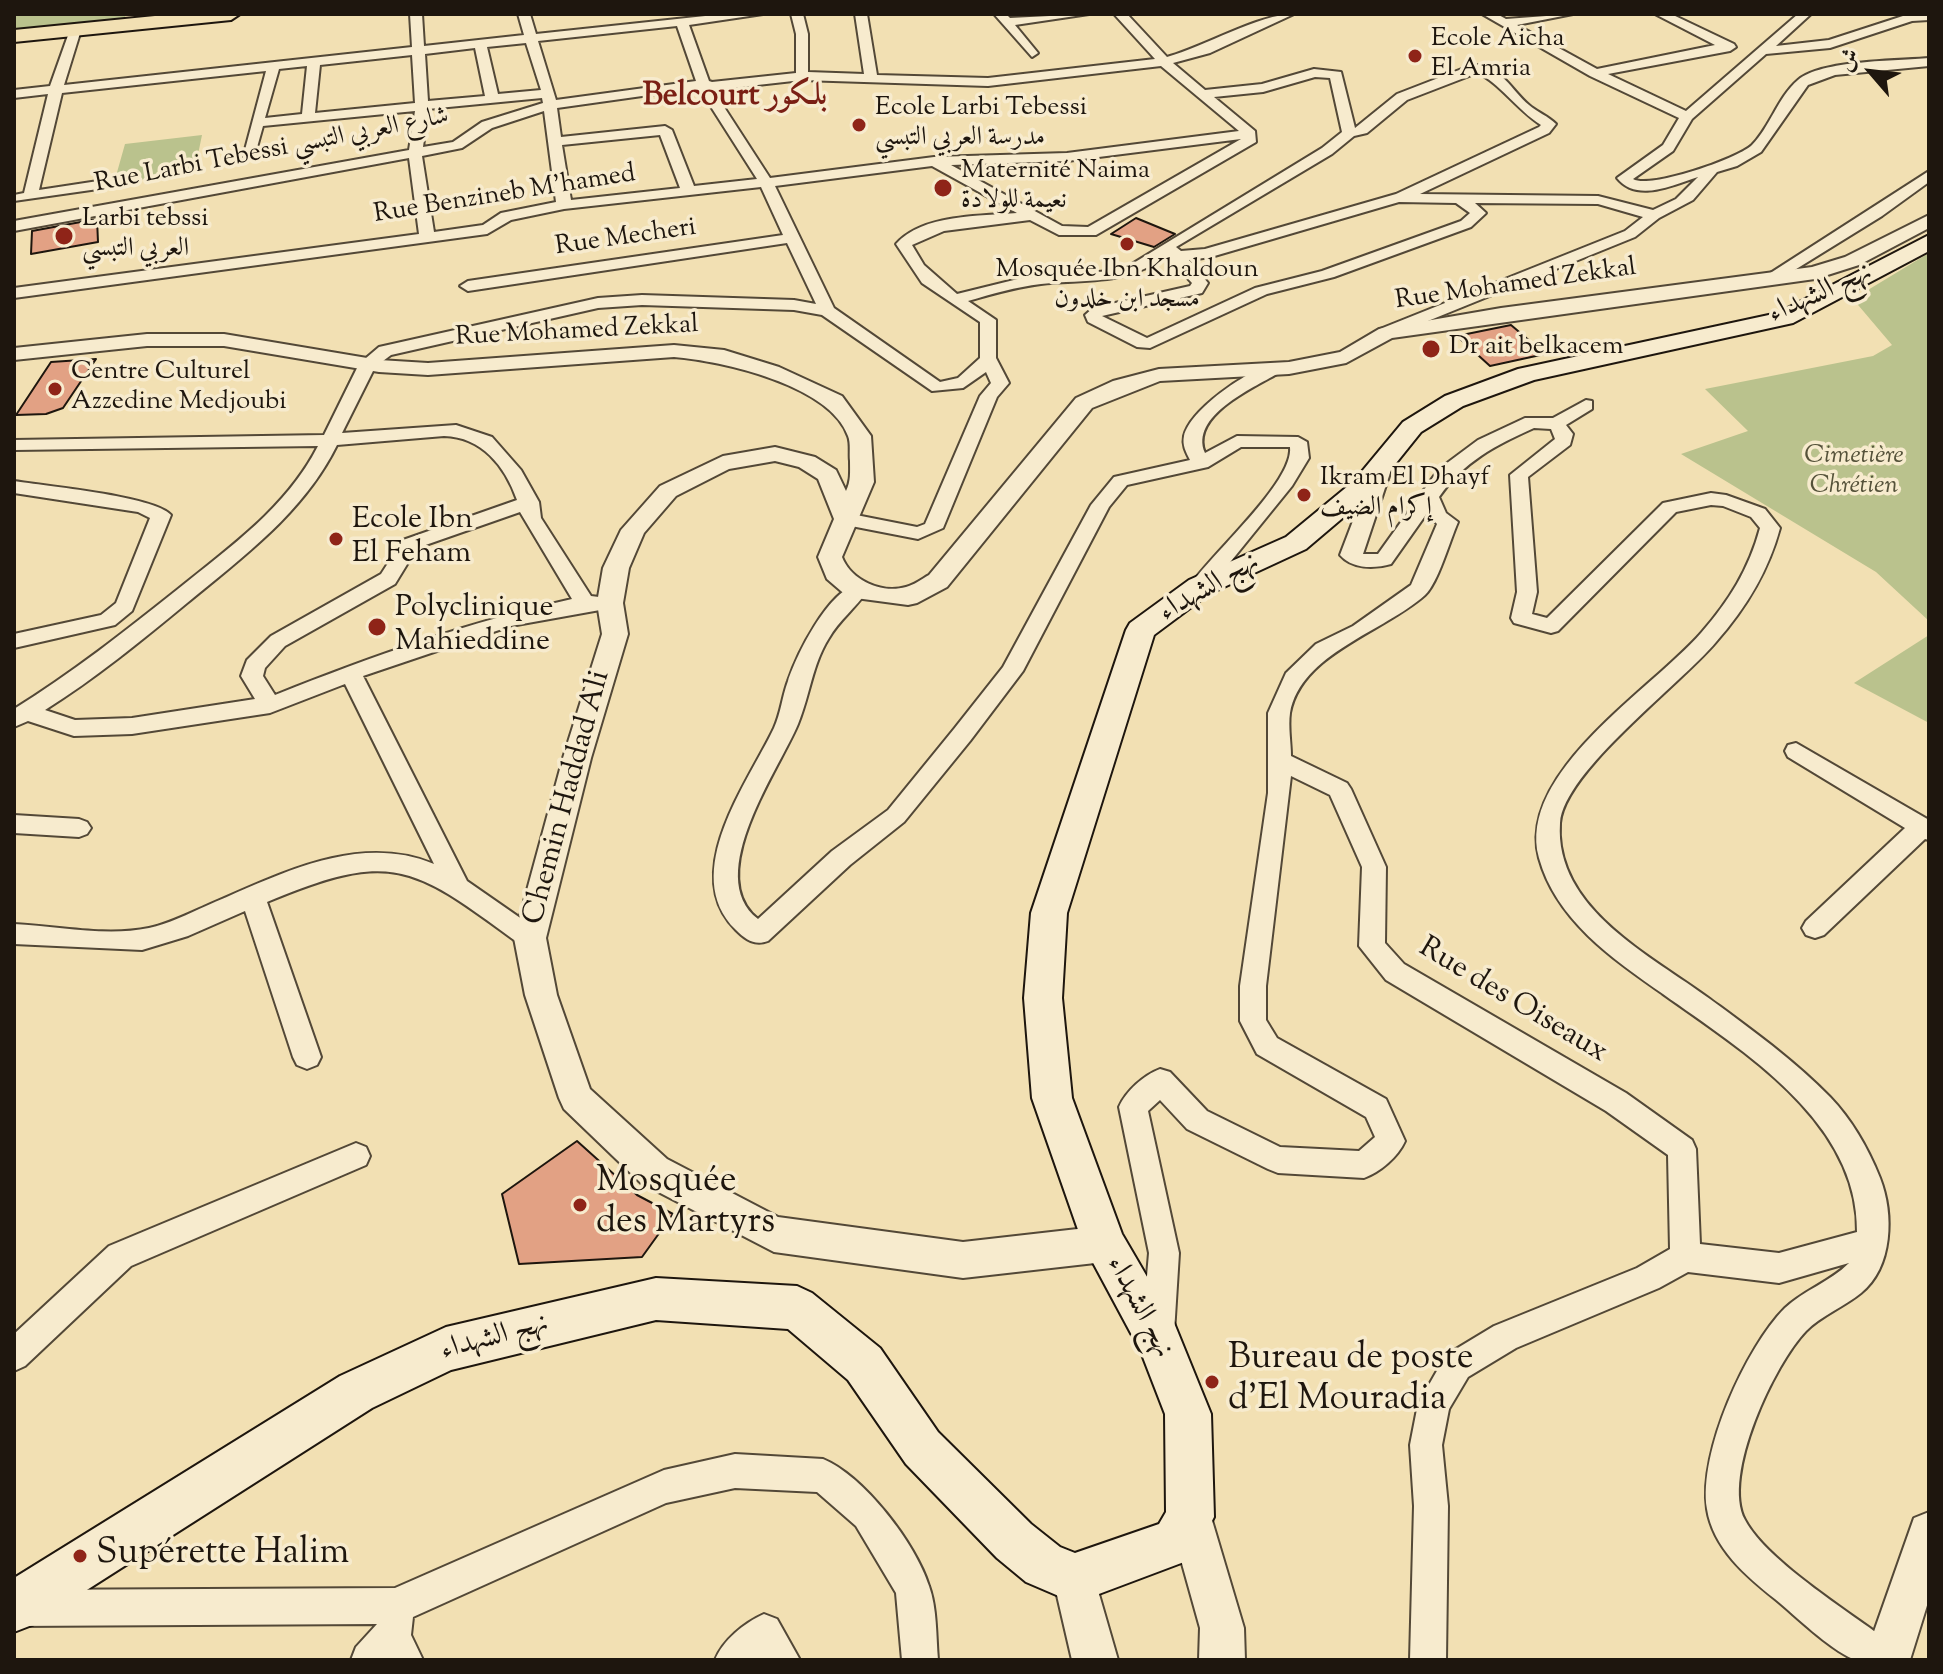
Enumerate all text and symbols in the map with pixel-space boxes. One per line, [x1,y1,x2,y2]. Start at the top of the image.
place label: Ecole Aicha El Amria [1431,25,1564,86]
north arrow [1831,32,1911,112]
text: ش [1831,44,1869,78]
marker: Ecole Aicha El Amria [1406,47,1424,65]
district label: Belcourt بلكور [643,80,827,118]
place label: Ecole Larbi Tebessi مدرسة العربي التبسي [875,94,1087,156]
street label: Rue Larbi Tebessi شارع العربي التبسي [92,102,452,202]
marker: Ecole Larbi Tebessi مدرسة العربي التبسي [850,116,868,134]
place label: Maternité Naima نعيمة للولادة [961,157,1150,218]
street label: Rue Benzineb M'hamed [372,160,638,232]
marker: Maternité Naima نعيمة للولادة [932,177,954,199]
place label: Larbi tebssi العربي التبسي [82,205,209,266]
street label: Rue Mecheri [554,214,698,264]
marker: Larbi tebssi العربي التبسي [53,225,75,247]
marker: Mosquée Ibn Khaldoun مسجد ابن خلدون [1118,235,1136,253]
street label: Rue Mohamed Zekkal [1393,254,1639,318]
place label: Mosquée Ibn Khaldoun مسجد ابن خلدون [995,256,1259,318]
street label: نهج الشهداء [1763,256,1879,334]
street label: Rue Mohamed Zekkal [455,311,699,355]
place label: Dr ait belkacem [1449,333,1623,365]
marker: Dr ait belkacem [1420,338,1442,360]
place label: Centre Culturel Azzedine Medjoubi [71,358,287,420]
marker: Centre Culturel Azzedine Medjoubi [46,380,64,398]
park label: Cimetière Chrétien [1804,442,1904,504]
place label: Ikram El Dhayf إكرام الضيف [1320,464,1489,526]
marker: Ikram El Dhayf إكرام الضيف [1295,486,1313,504]
place label: Ecole Ibn El Feham [352,504,473,574]
marker: Ecole Ibn El Feham [327,530,345,548]
street label: نهج الشهداء [1153,546,1267,632]
place label: Polyclinique Mahieddine [395,592,553,662]
marker: Polyclinique Mahieddine [366,616,388,638]
street label: Chemin Haddad Ali [518,667,620,929]
street label: Rue des Oiseaux [1411,931,1613,1073]
place label: Mosquée des Martyrs [596,1162,775,1247]
marker: Mosquée des Martyrs [571,1196,589,1214]
street label: نهج الشهداء [1096,1251,1180,1365]
street label: نهج الشهداء [437,1307,553,1371]
place label: Bureau de poste d'El Mouradia [1228,1339,1474,1424]
marker: Bureau de poste d'El Mouradia [1203,1373,1221,1391]
place label: Supérette Halim [96,1534,349,1578]
marker: Supérette Halim [71,1547,89,1565]

